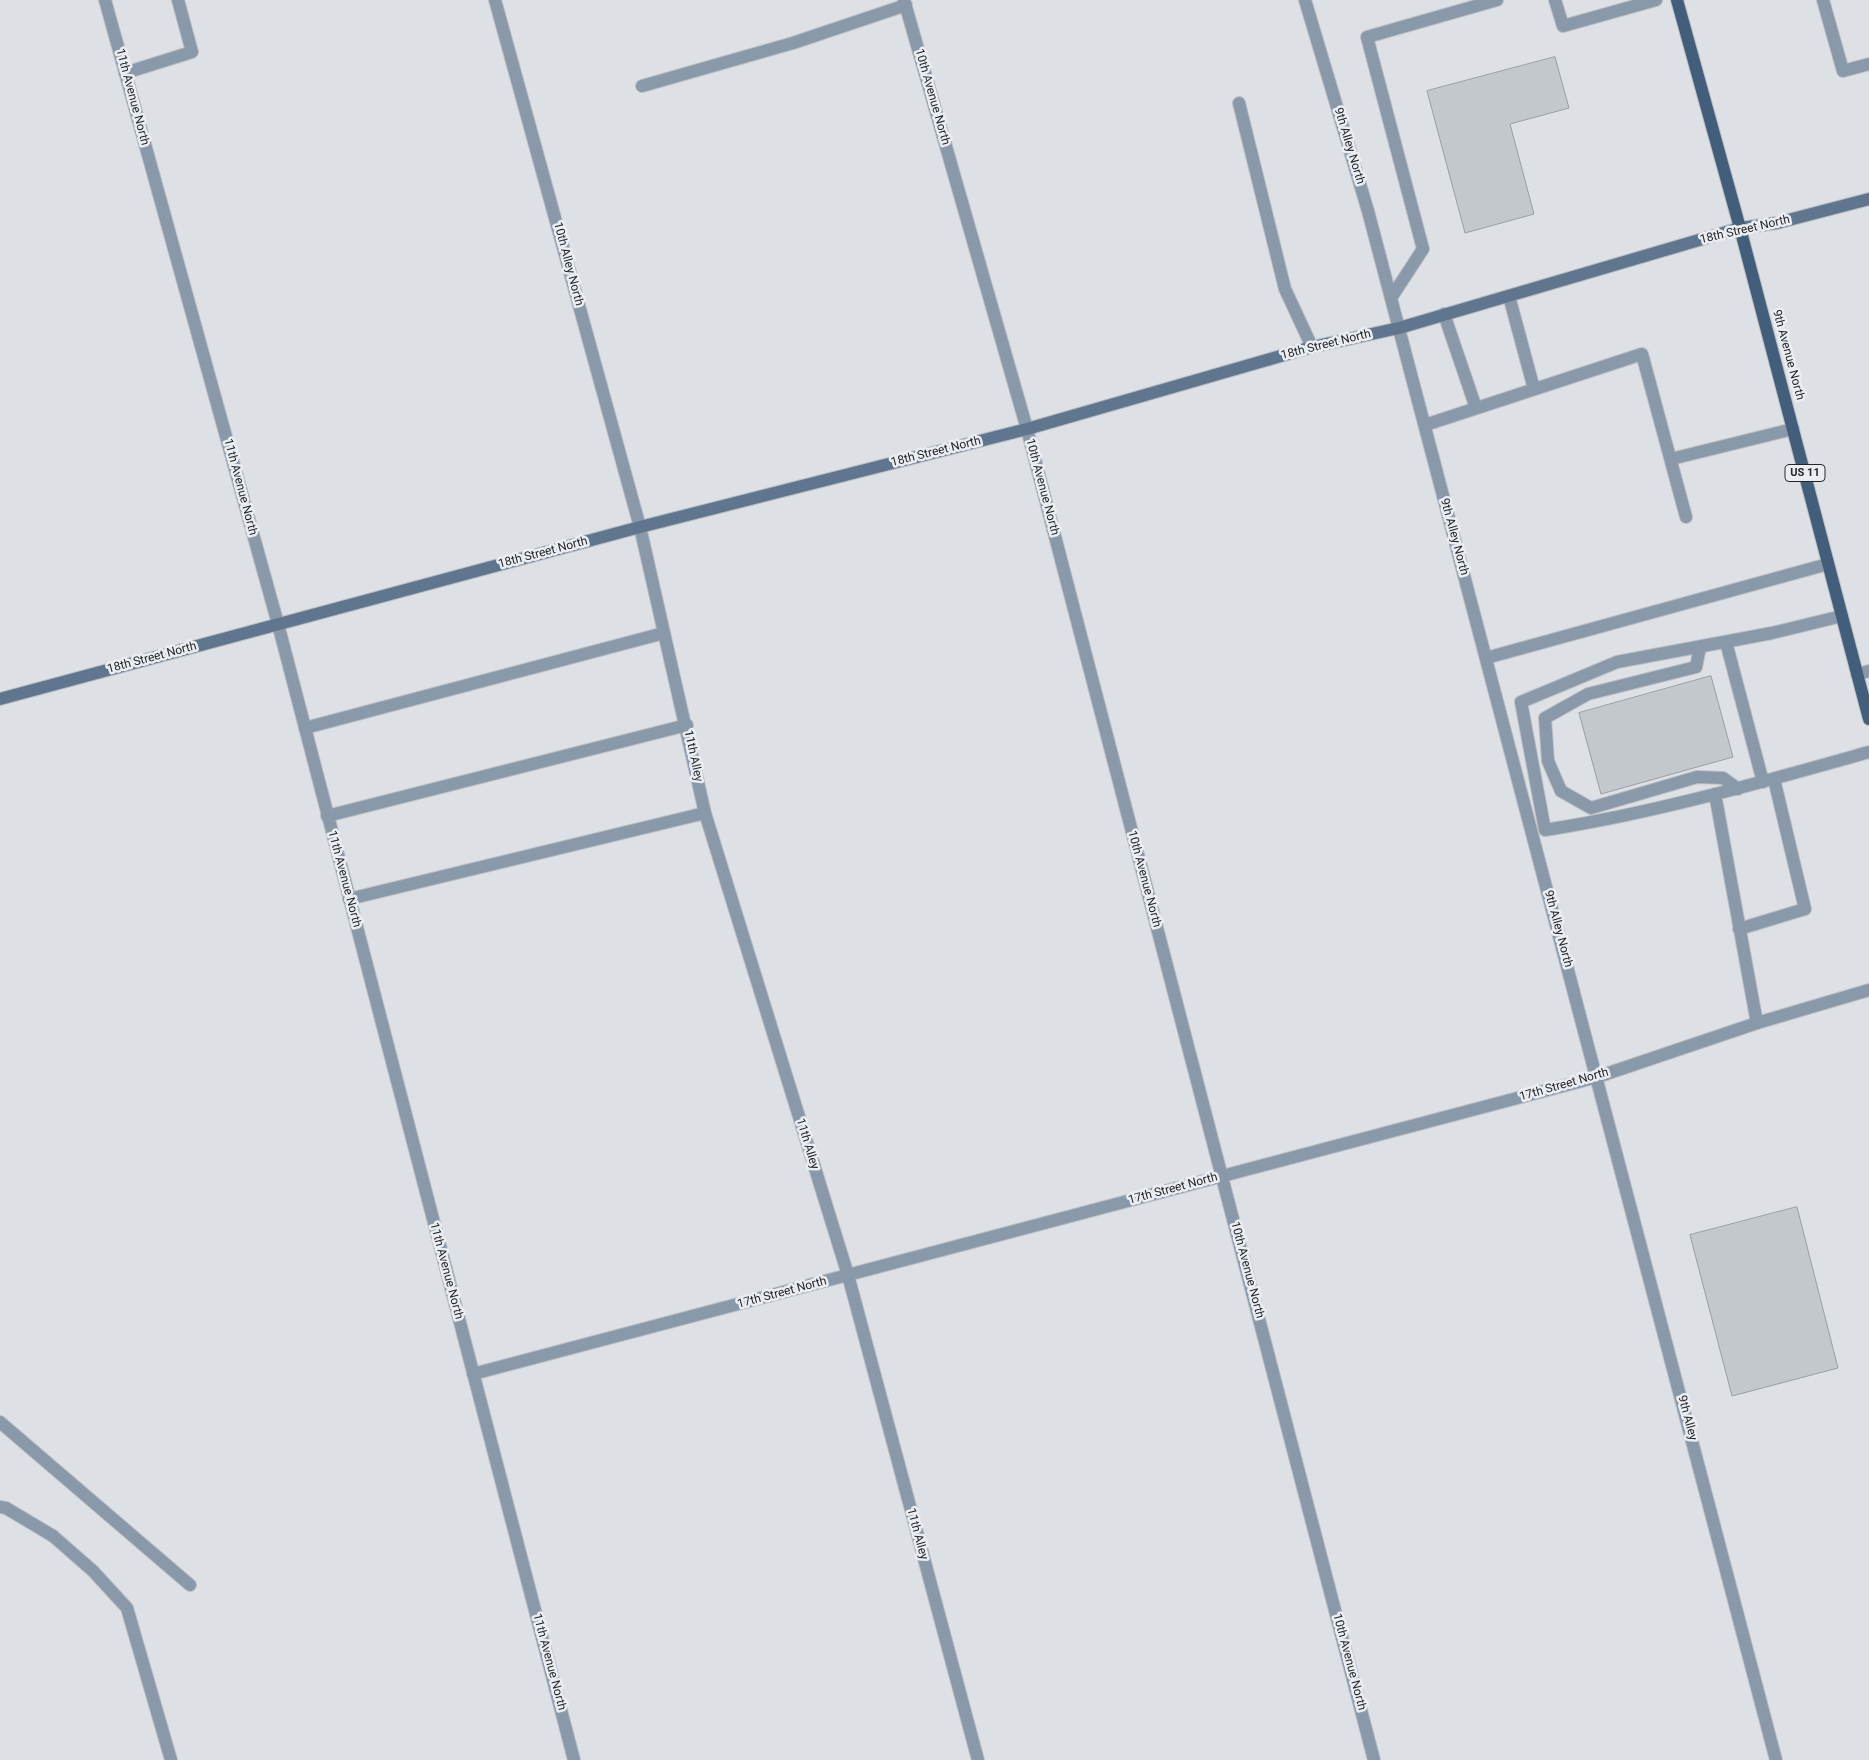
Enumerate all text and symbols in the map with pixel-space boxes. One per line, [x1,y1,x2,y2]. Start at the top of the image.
street label: 11th Avenue North [112,47,152,147]
street label: 10th Avenue North [911,47,953,147]
street label: 9th Alley North [1331,106,1367,186]
street label: 18th Street North [1699,213,1791,247]
street label: 10th Alley North [550,221,586,307]
street label: 9th Avenue North [1769,308,1807,402]
street label: 18th Street North [1280,327,1372,363]
street label: 18th Street North [890,434,982,470]
street label: 11th Avenue North [220,437,260,537]
street label: 10th Avenue North [1022,437,1062,537]
road number: US 11 [1785,464,1825,482]
street label: 9th Alley North [1437,497,1471,577]
street label: 18th Street North [497,534,589,572]
street label: 18th Street North [106,639,198,677]
street label: 11th Alley [680,729,706,783]
street label: 11th Avenue North [324,829,364,929]
street label: 10th Avenue North [1124,829,1164,929]
street label: 9th Alley North [1541,889,1575,969]
street label: 17th Street North [1518,1065,1610,1105]
street label: 11th Alley [792,1117,822,1171]
street label: 17th Street North [1127,1170,1219,1208]
street label: 10th Avenue North [1227,1220,1267,1320]
street label: 11th Avenue North [426,1221,466,1321]
street label: 17th Street North [736,1274,828,1312]
street label: 9th Alley [1674,1394,1700,1442]
street label: 11th Alley [903,1507,931,1561]
street label: 11th Avenue North [529,1612,569,1712]
street label: 10th Avenue North [1329,1612,1369,1712]

